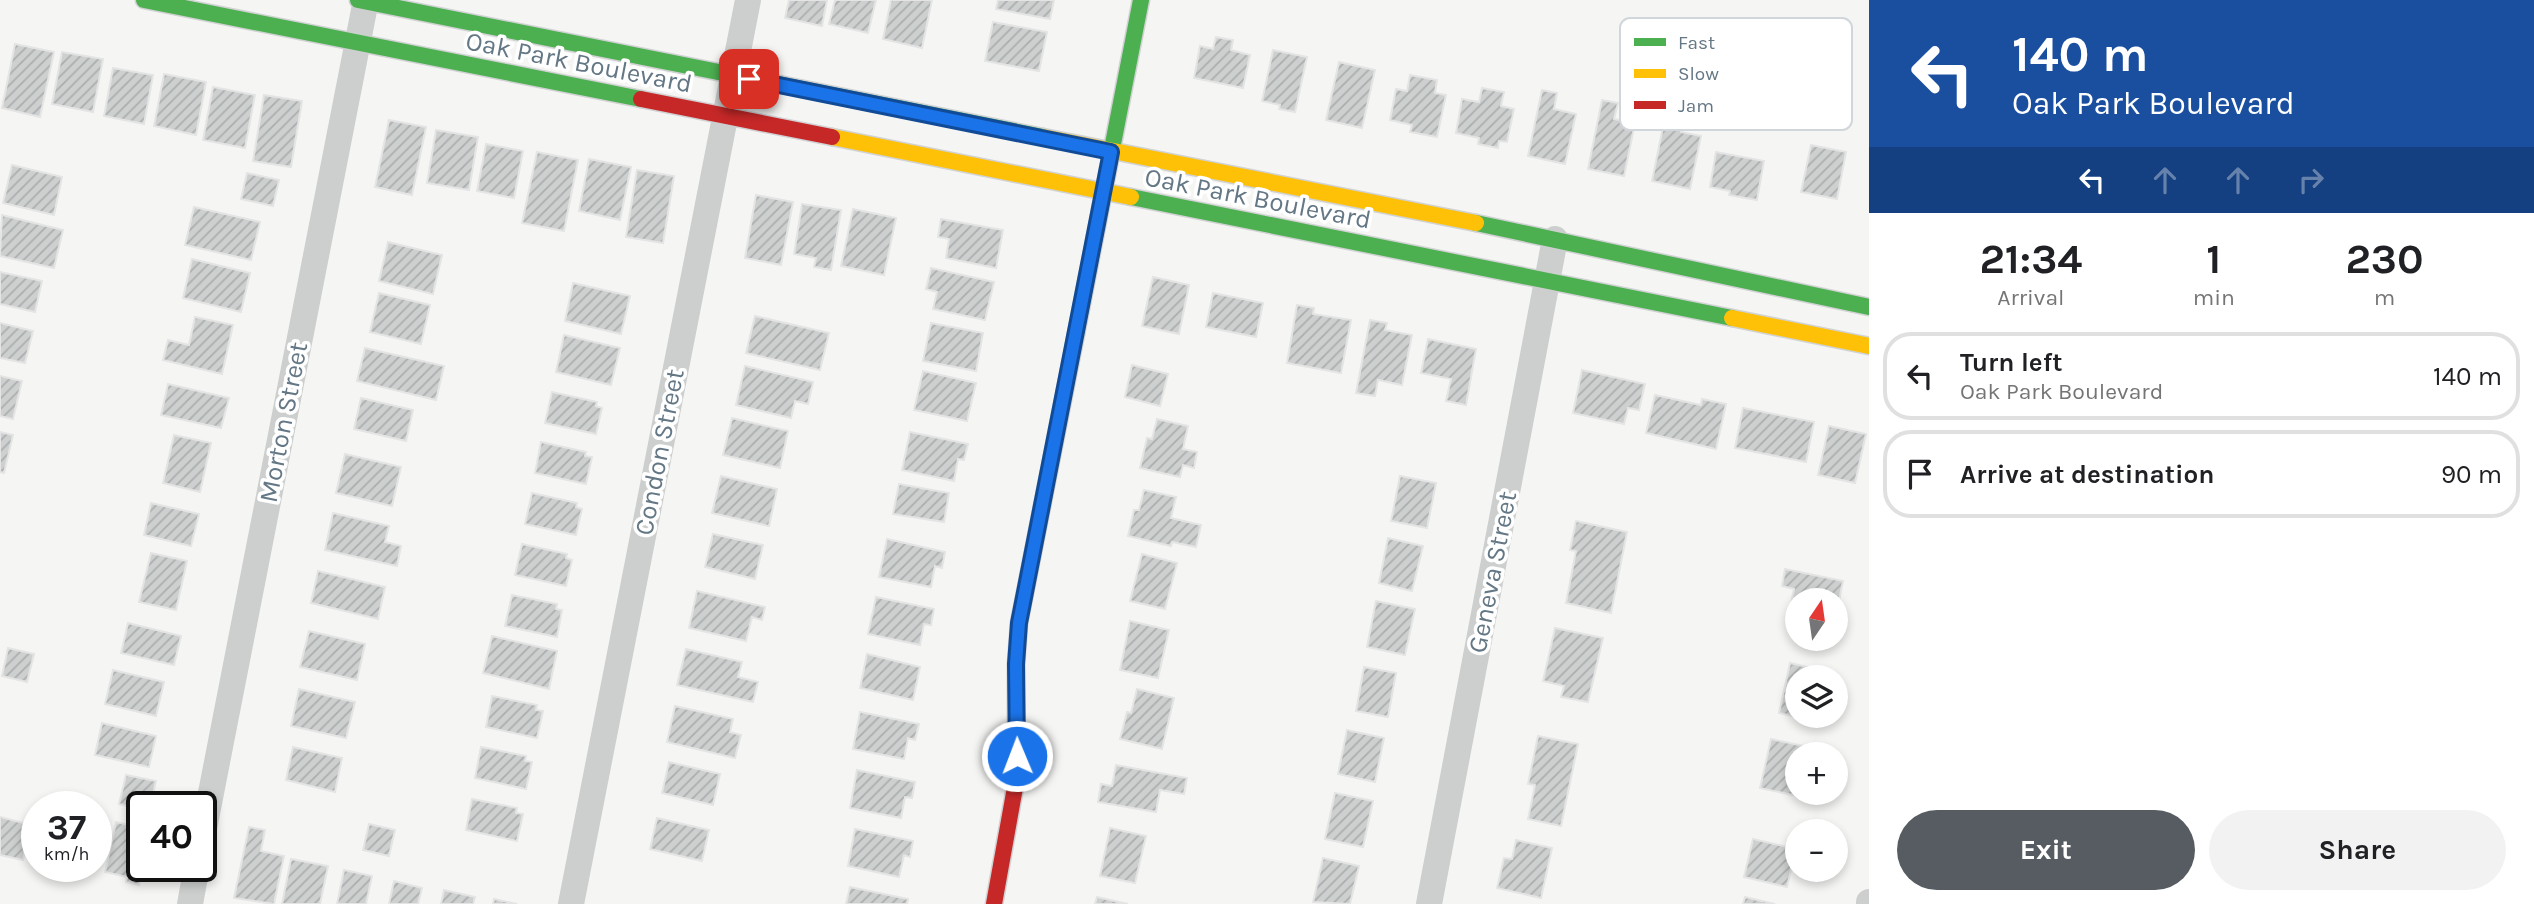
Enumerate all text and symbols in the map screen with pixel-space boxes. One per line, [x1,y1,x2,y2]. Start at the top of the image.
legend [1620,18,1852,130]
street label: Oak Park Boulevard [463,25,695,100]
text: 140 m [2012,26,2149,83]
icon: left [1897,28,1988,119]
text: Fast [1678,32,1715,54]
pin [719,49,779,109]
icon: arrive [730,60,768,98]
text: Slow [1678,63,1719,85]
text: Oak Park Boulevard [2012,85,2295,122]
text: Jam [1678,95,1714,117]
street label: Oak Park Boulevard [1142,161,1374,236]
icon: left [2073,161,2111,199]
icon: ahead [2146,161,2184,199]
icon: ahead [2219,161,2257,199]
icon: right [2292,161,2330,199]
text: 21:34 [1979,234,2082,284]
text: 1 [2206,234,2221,284]
text: 230 [2345,234,2424,284]
text: Arrival [1997,284,2065,311]
text: min [2193,284,2235,311]
text: m [2374,284,2395,311]
street label: Morton Street [253,339,314,505]
text: Turn left [1960,347,2062,378]
icon: left [1901,357,1939,395]
text: 140 m [2433,361,2502,392]
street label: Condon Street [628,366,691,538]
text: Oak Park Boulevard [1960,378,2163,405]
icon: arrive [1901,455,1939,493]
text: Arrive at destination [1960,459,2214,490]
text: 90 m [2441,459,2502,490]
street label: Geneva Street [1462,488,1523,656]
north arrow [1785,588,1848,651]
map controls [1785,588,1848,882]
button: layers [1785,665,1848,728]
position arrow [980,719,1054,793]
button: + [1785,742,1848,805]
speed limit sign: 40 [126,791,217,882]
text: 37 [47,807,86,848]
button: Exit [1897,810,2195,890]
button: Share [2209,810,2506,890]
button: − [1785,819,1848,882]
text: km/h [44,843,89,865]

